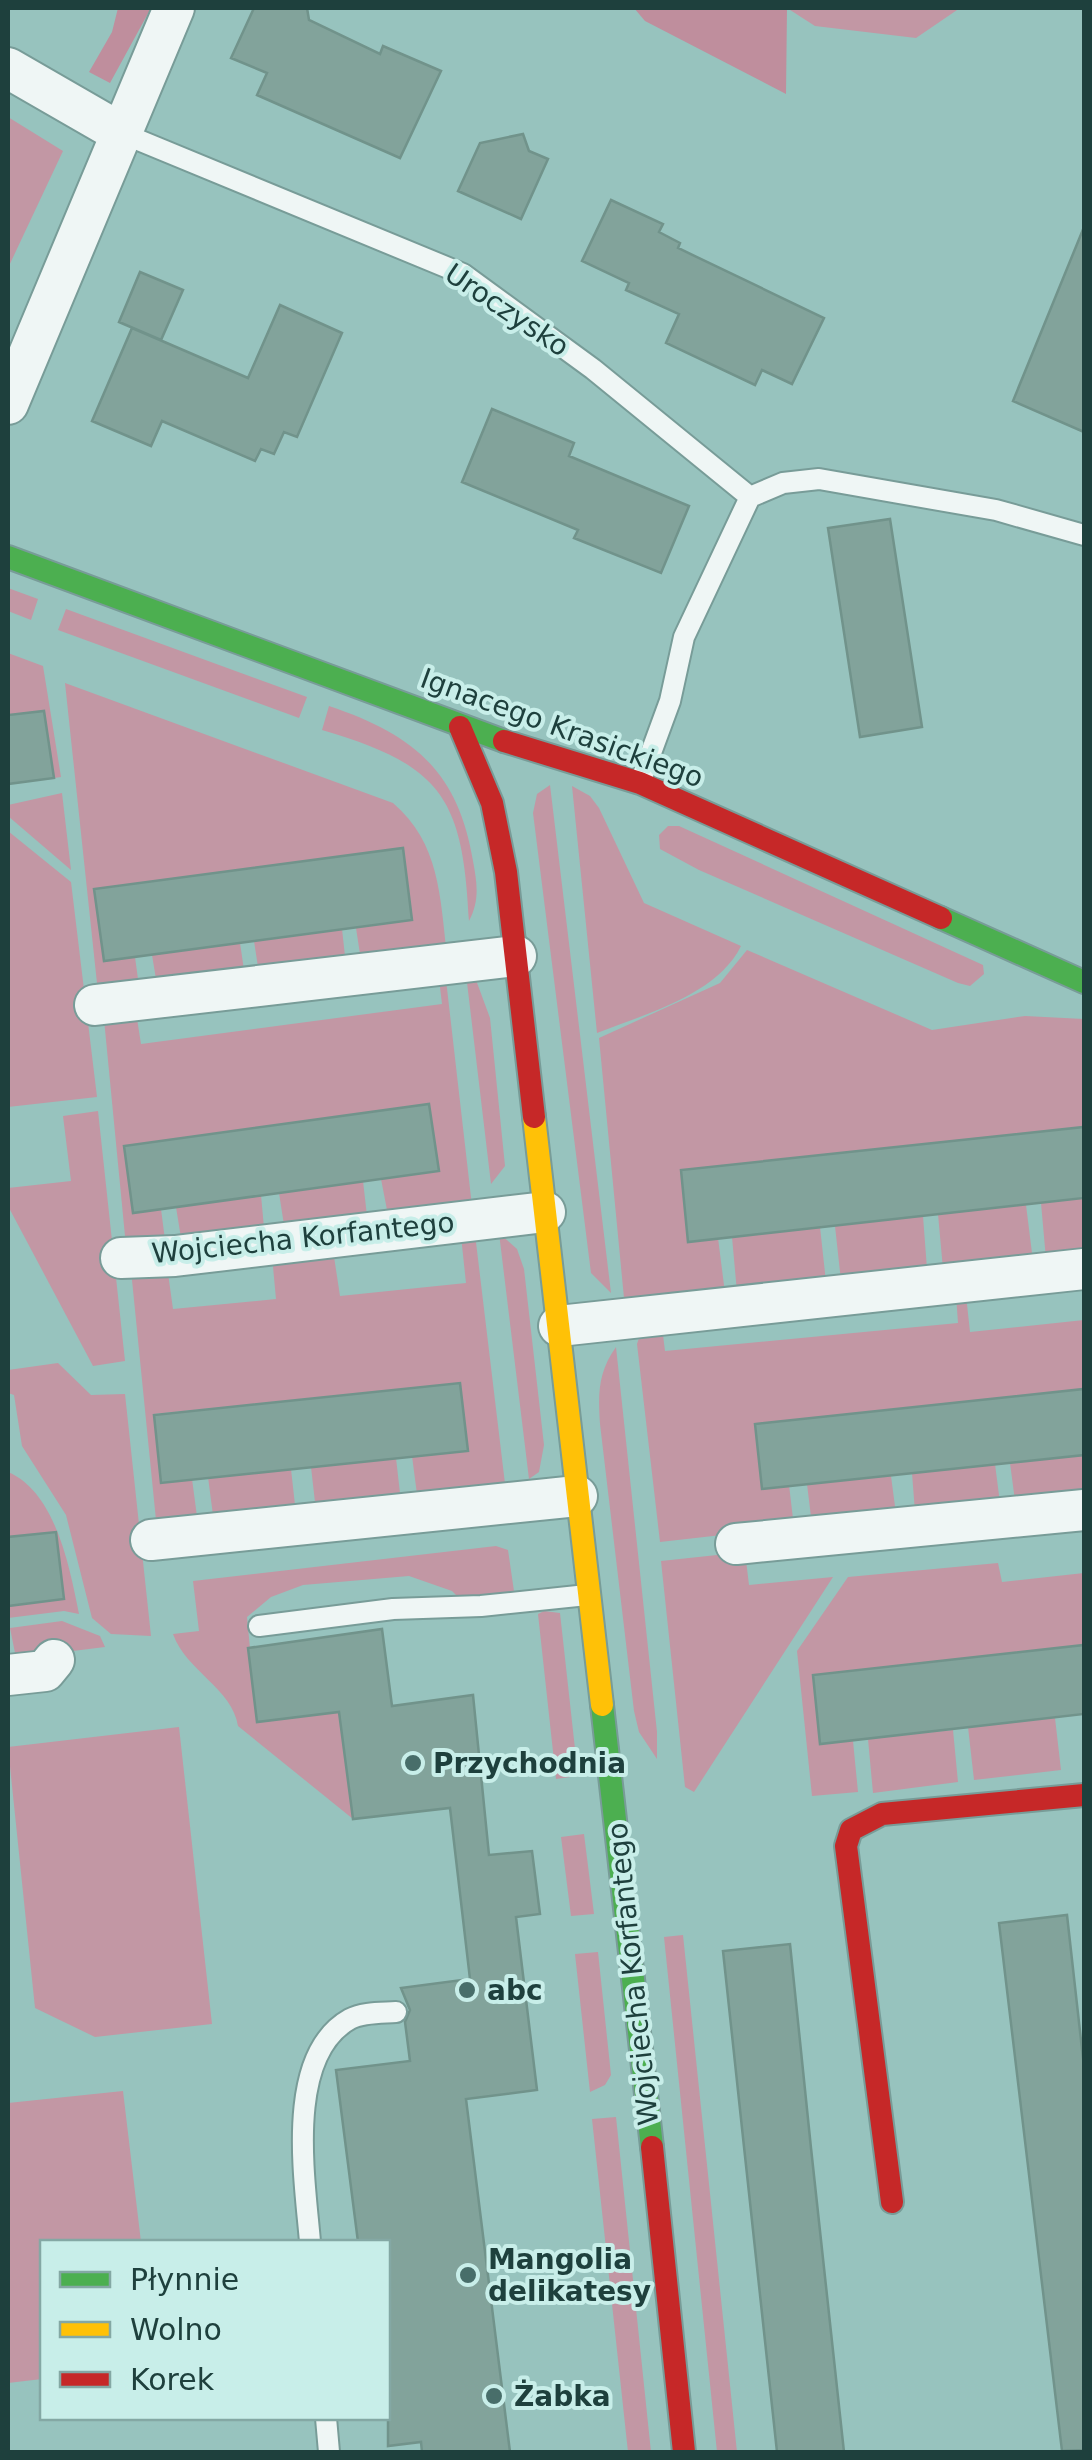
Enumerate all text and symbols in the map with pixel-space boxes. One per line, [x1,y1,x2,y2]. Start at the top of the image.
street label: Uroczysko [439,257,575,363]
street label: Ignacego Krasickiego [416,661,708,795]
street label: Wojciecha Korfantego [150,1206,456,1270]
place label: Przychodnia [433,1747,626,1780]
marker: Przychodnia [402,1752,424,1774]
street label: Wojciecha Korfantego [601,1821,665,2127]
place label: abc [487,1974,543,2007]
marker: abc [456,1979,478,2001]
legend [40,2240,390,2420]
place label: Mangolia delikatesy [488,2243,651,2308]
text: Płynnie [130,2262,239,2297]
marker: Mangolia delikatesy [457,2264,479,2286]
text: Wolno [130,2312,222,2347]
text: Korek [130,2362,215,2397]
place label: Żabka [514,2379,611,2413]
marker: Żabka [483,2385,505,2407]

